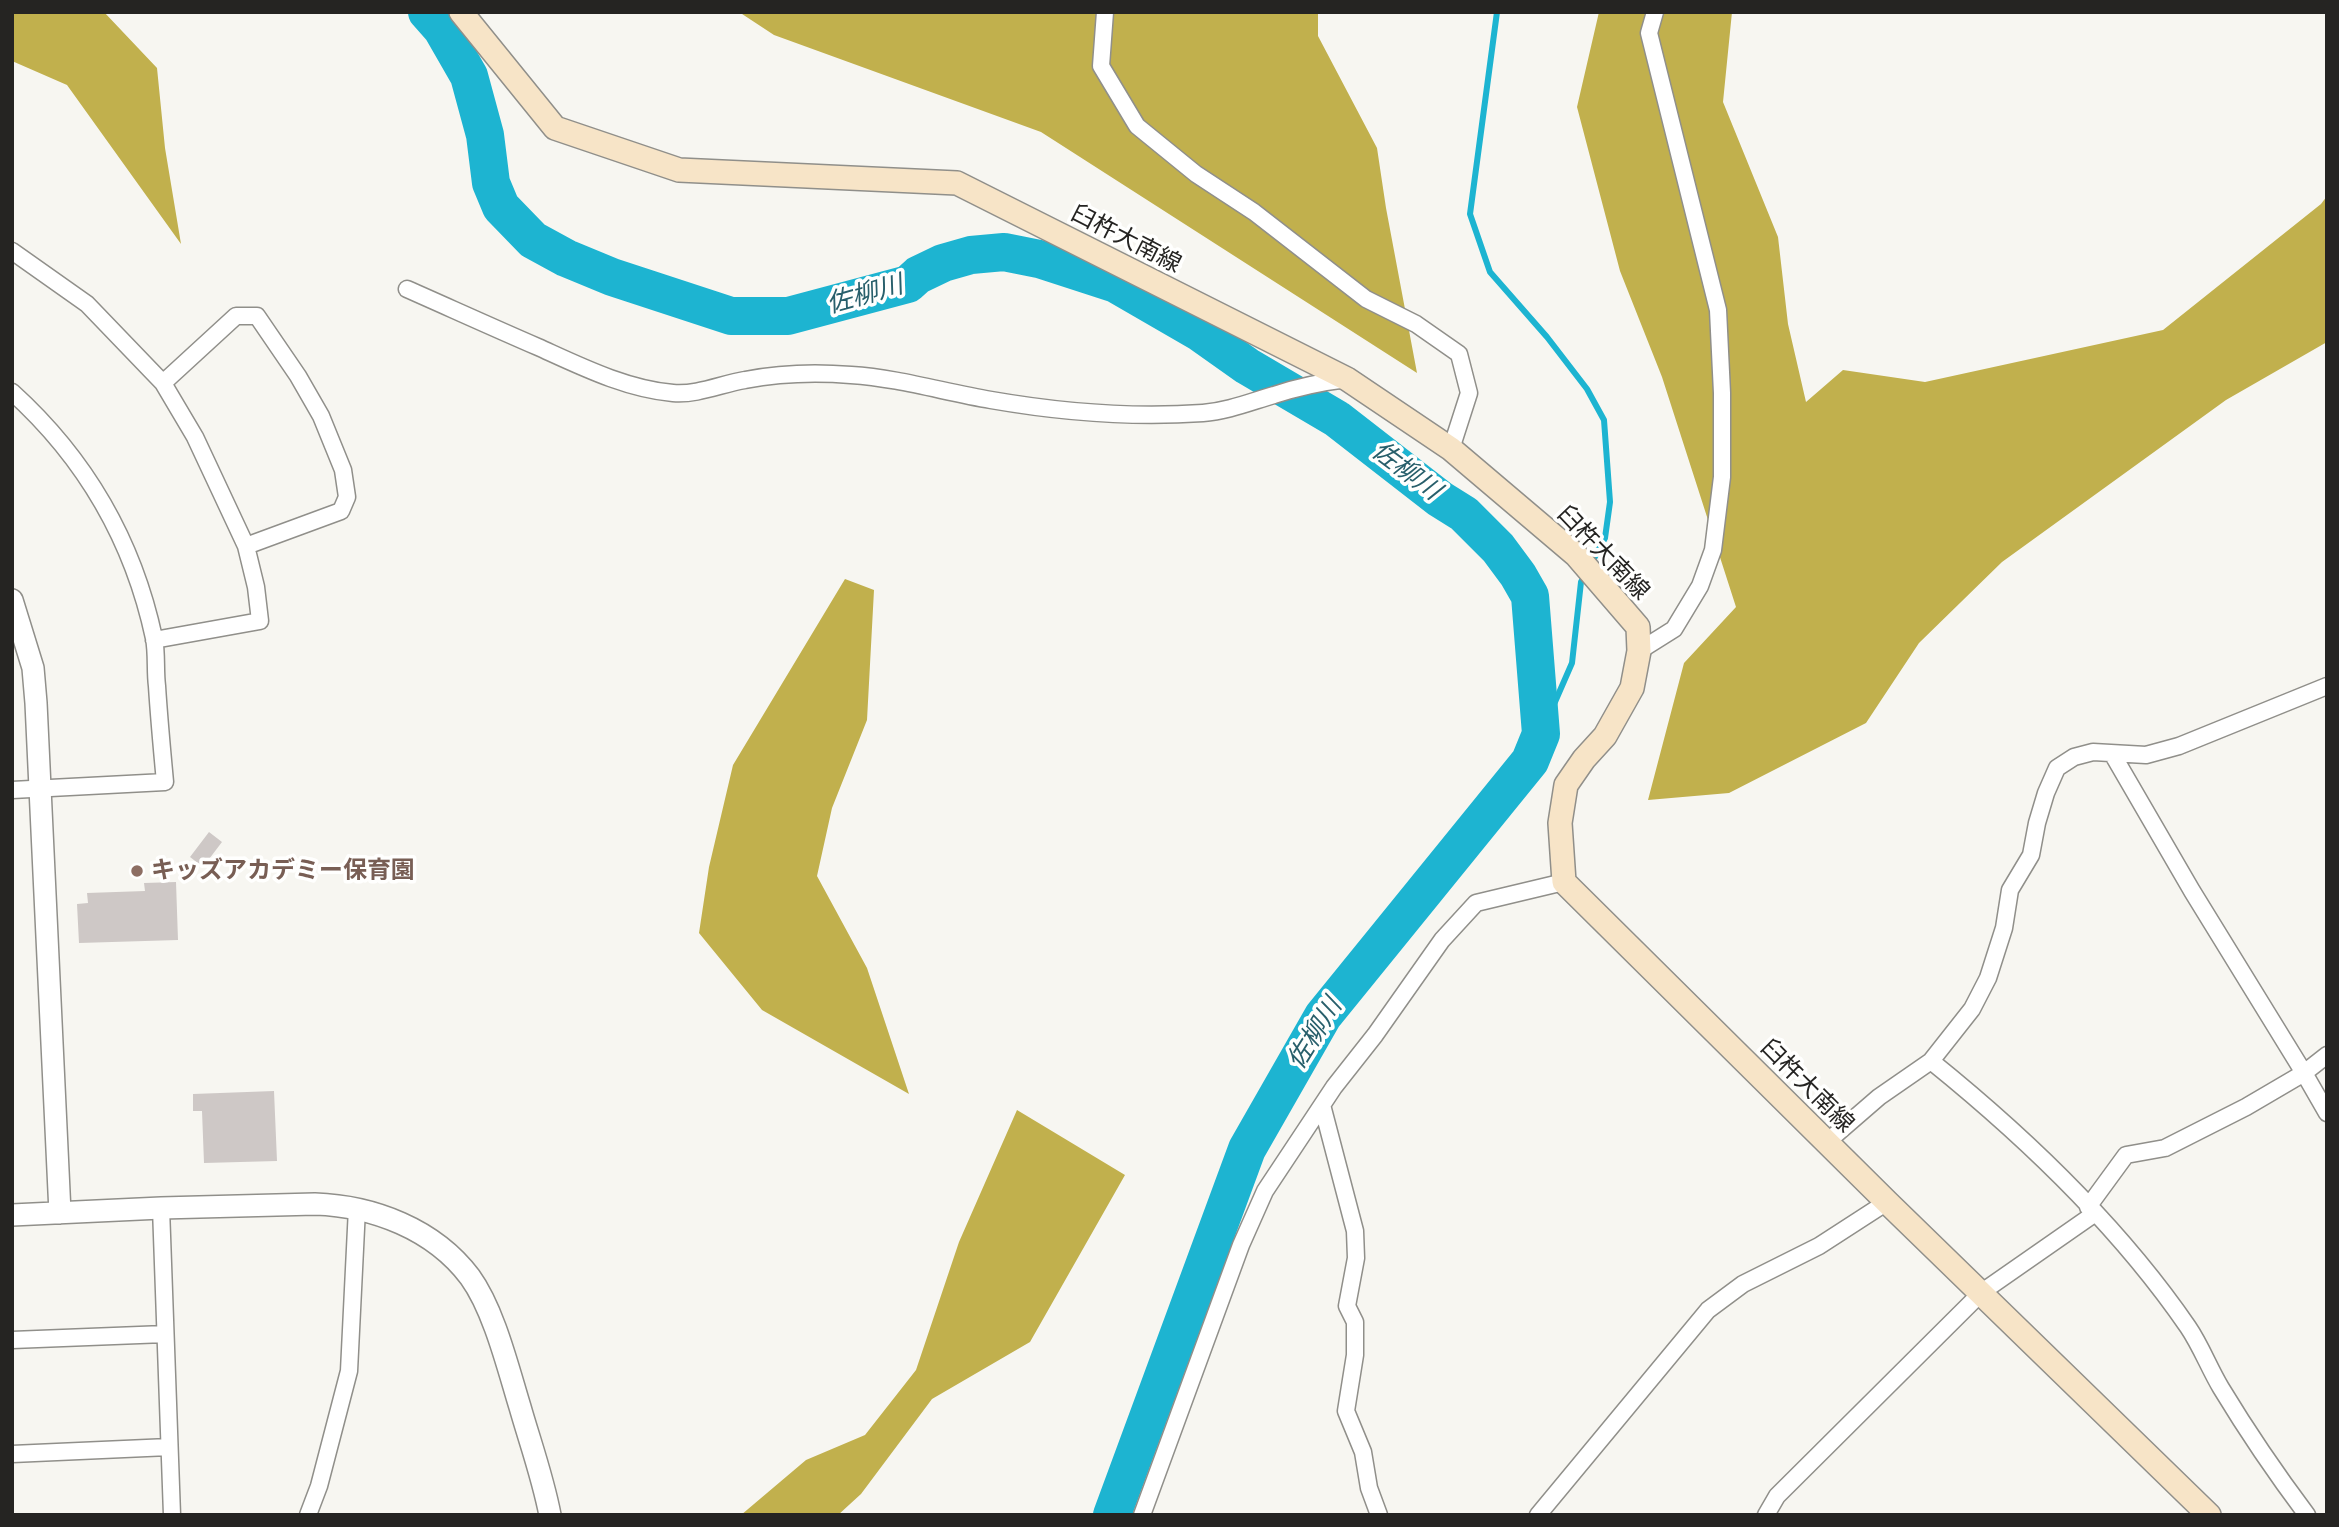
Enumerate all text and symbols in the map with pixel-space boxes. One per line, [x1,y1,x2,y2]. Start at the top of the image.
street label: 臼杵大南線 [1066,199,1186,279]
water label: 佐柳川 [823,269,907,321]
water label: 佐柳川 [1365,435,1447,507]
street label: 臼杵大南線 [1551,500,1655,606]
place label: キッズアカデミー保育園 [151,857,415,885]
marker: キッズアカデミー保育園 [129,863,145,879]
water label: 佐柳川 [1281,993,1349,1075]
street label: 臼杵大南線 [1754,1033,1860,1139]

